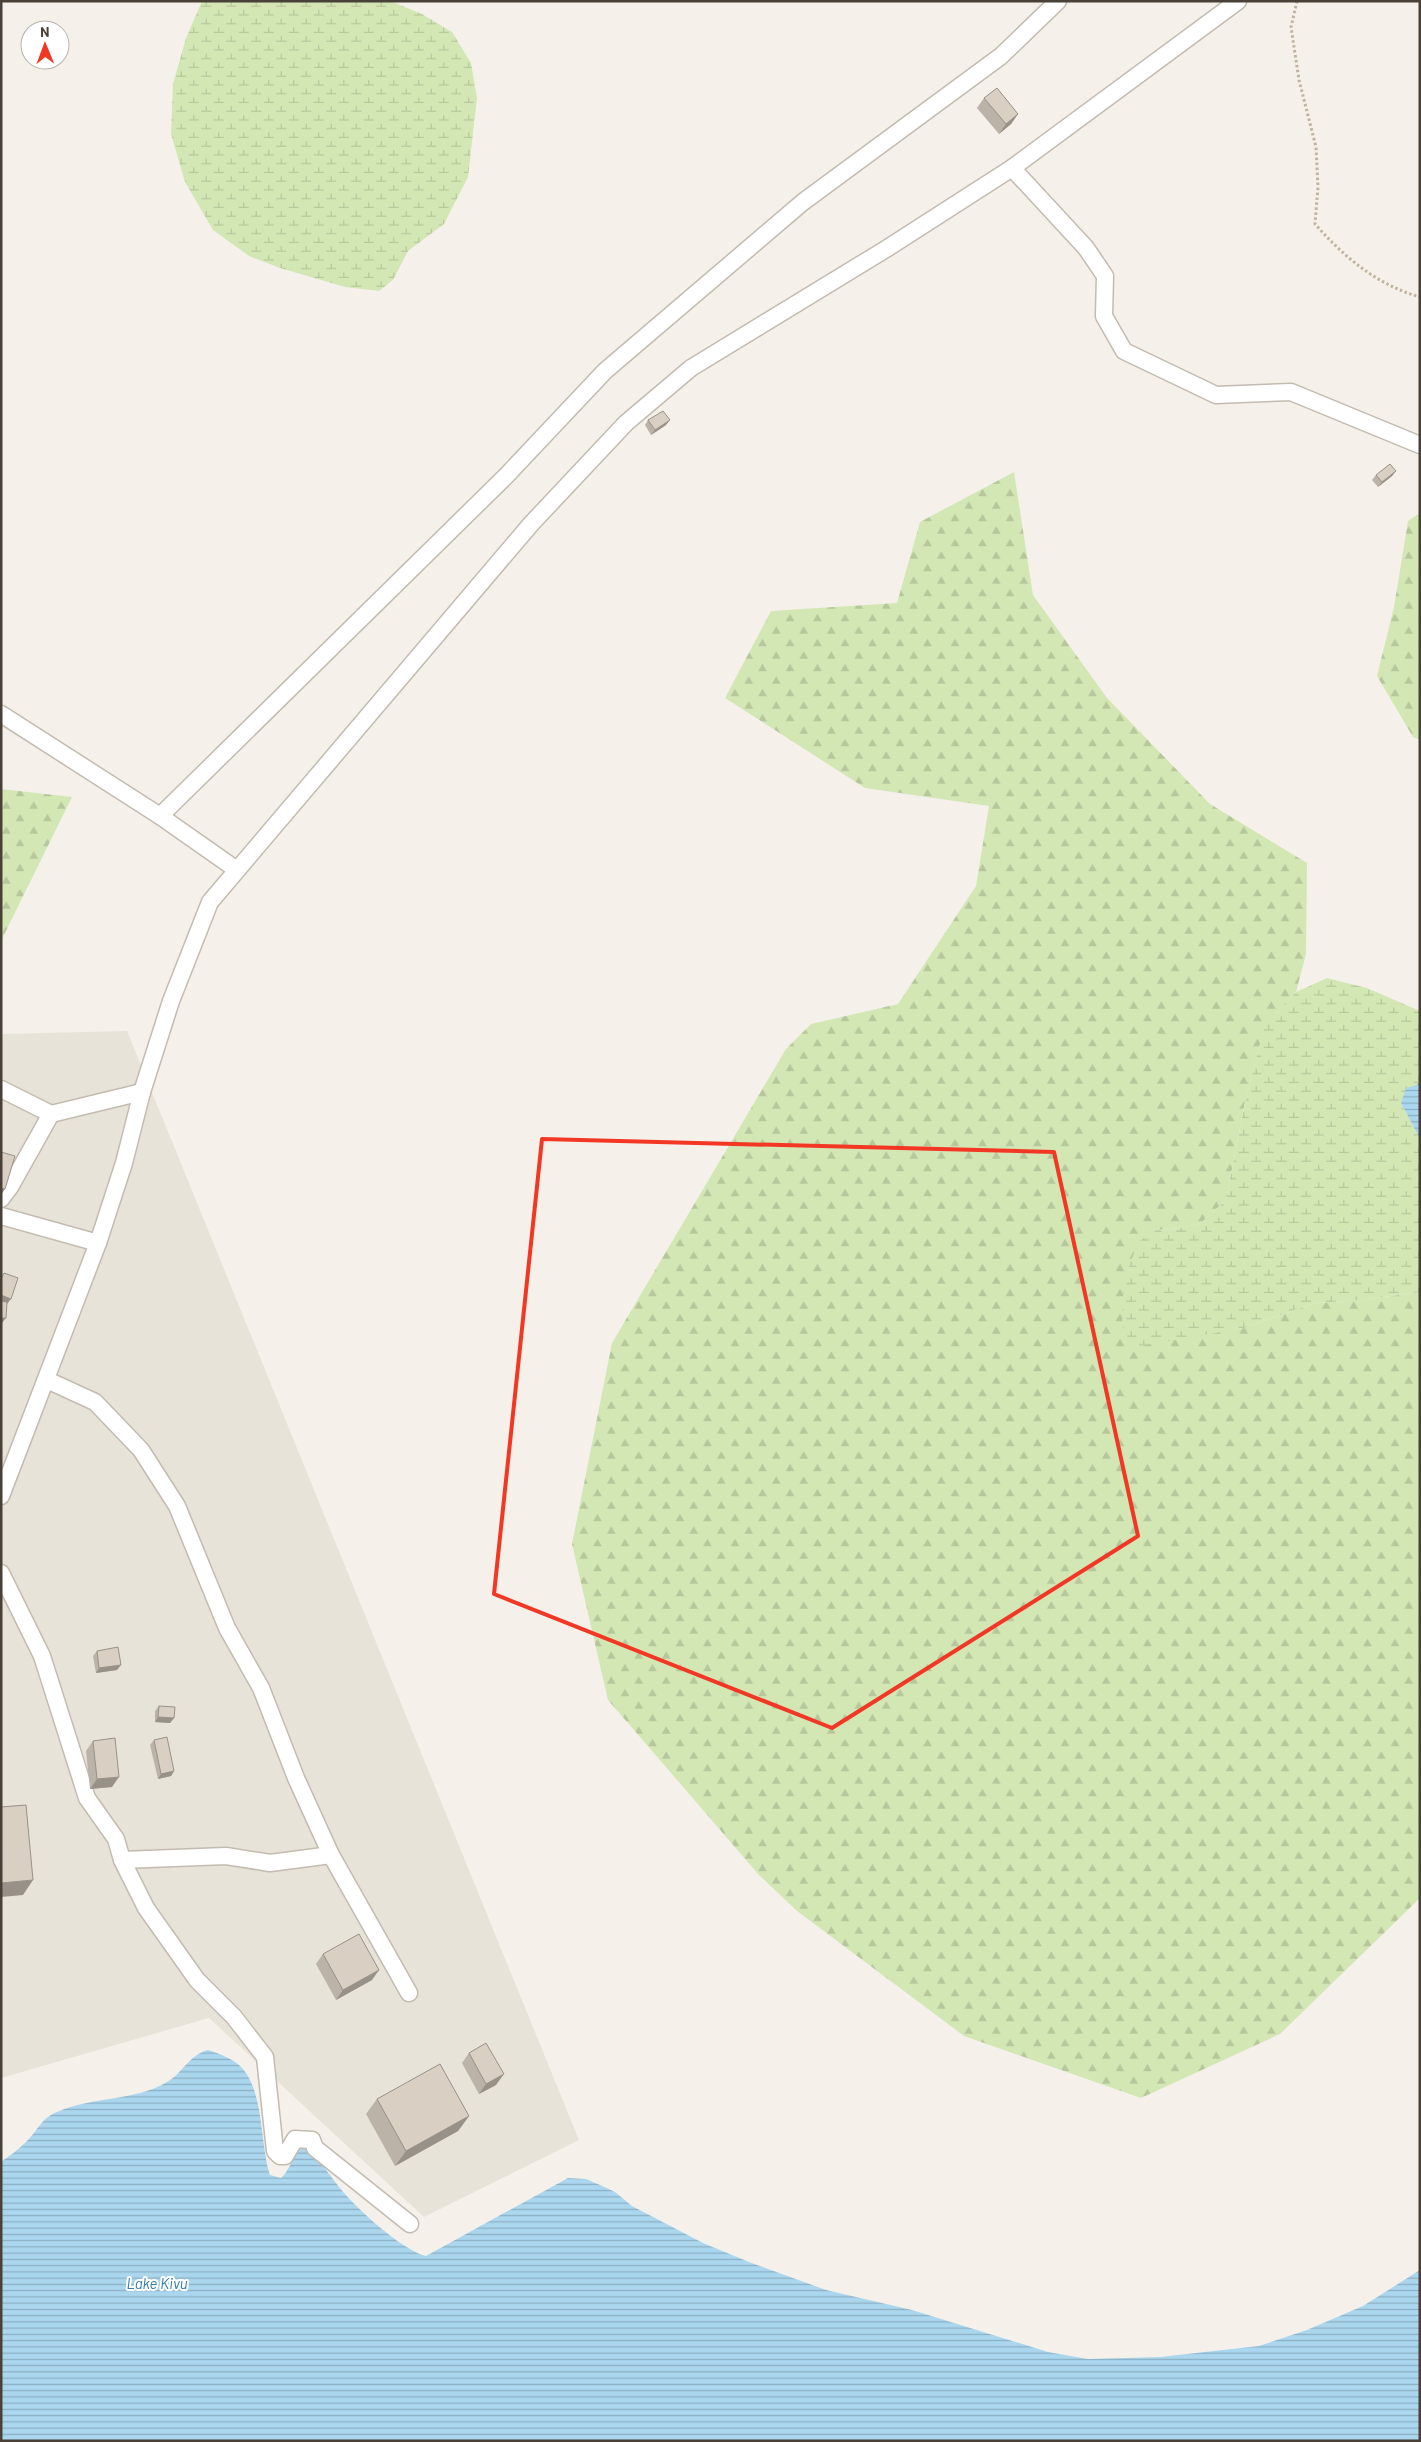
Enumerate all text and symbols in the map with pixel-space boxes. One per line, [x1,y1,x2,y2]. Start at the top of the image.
north arrow [20,20,70,70]
text: N [40,23,50,40]
water label: Lake Kivu [126,2274,188,2292]

